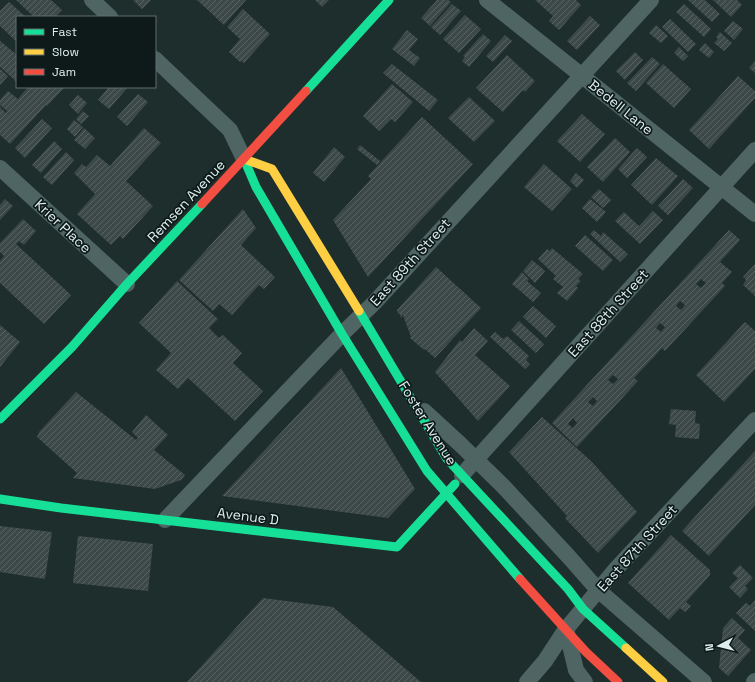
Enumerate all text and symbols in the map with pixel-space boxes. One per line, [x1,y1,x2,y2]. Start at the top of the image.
legend [16,16,156,88]
text: Fast [52,24,77,40]
text: Slow [52,44,79,60]
text: Jam [52,64,76,80]
street label: Bedell Lane [585,76,657,138]
street label: Remsen Avenue [143,156,229,246]
street label: Krier Place [31,195,95,257]
street label: East 89th Street [366,214,454,310]
street label: East 88th Street [564,265,652,361]
street label: Foster Avenue [395,378,461,468]
street label: East 87th Street [593,501,681,595]
street label: Avenue D [216,503,280,529]
north arrow [699,626,739,666]
text: N [702,643,716,652]

